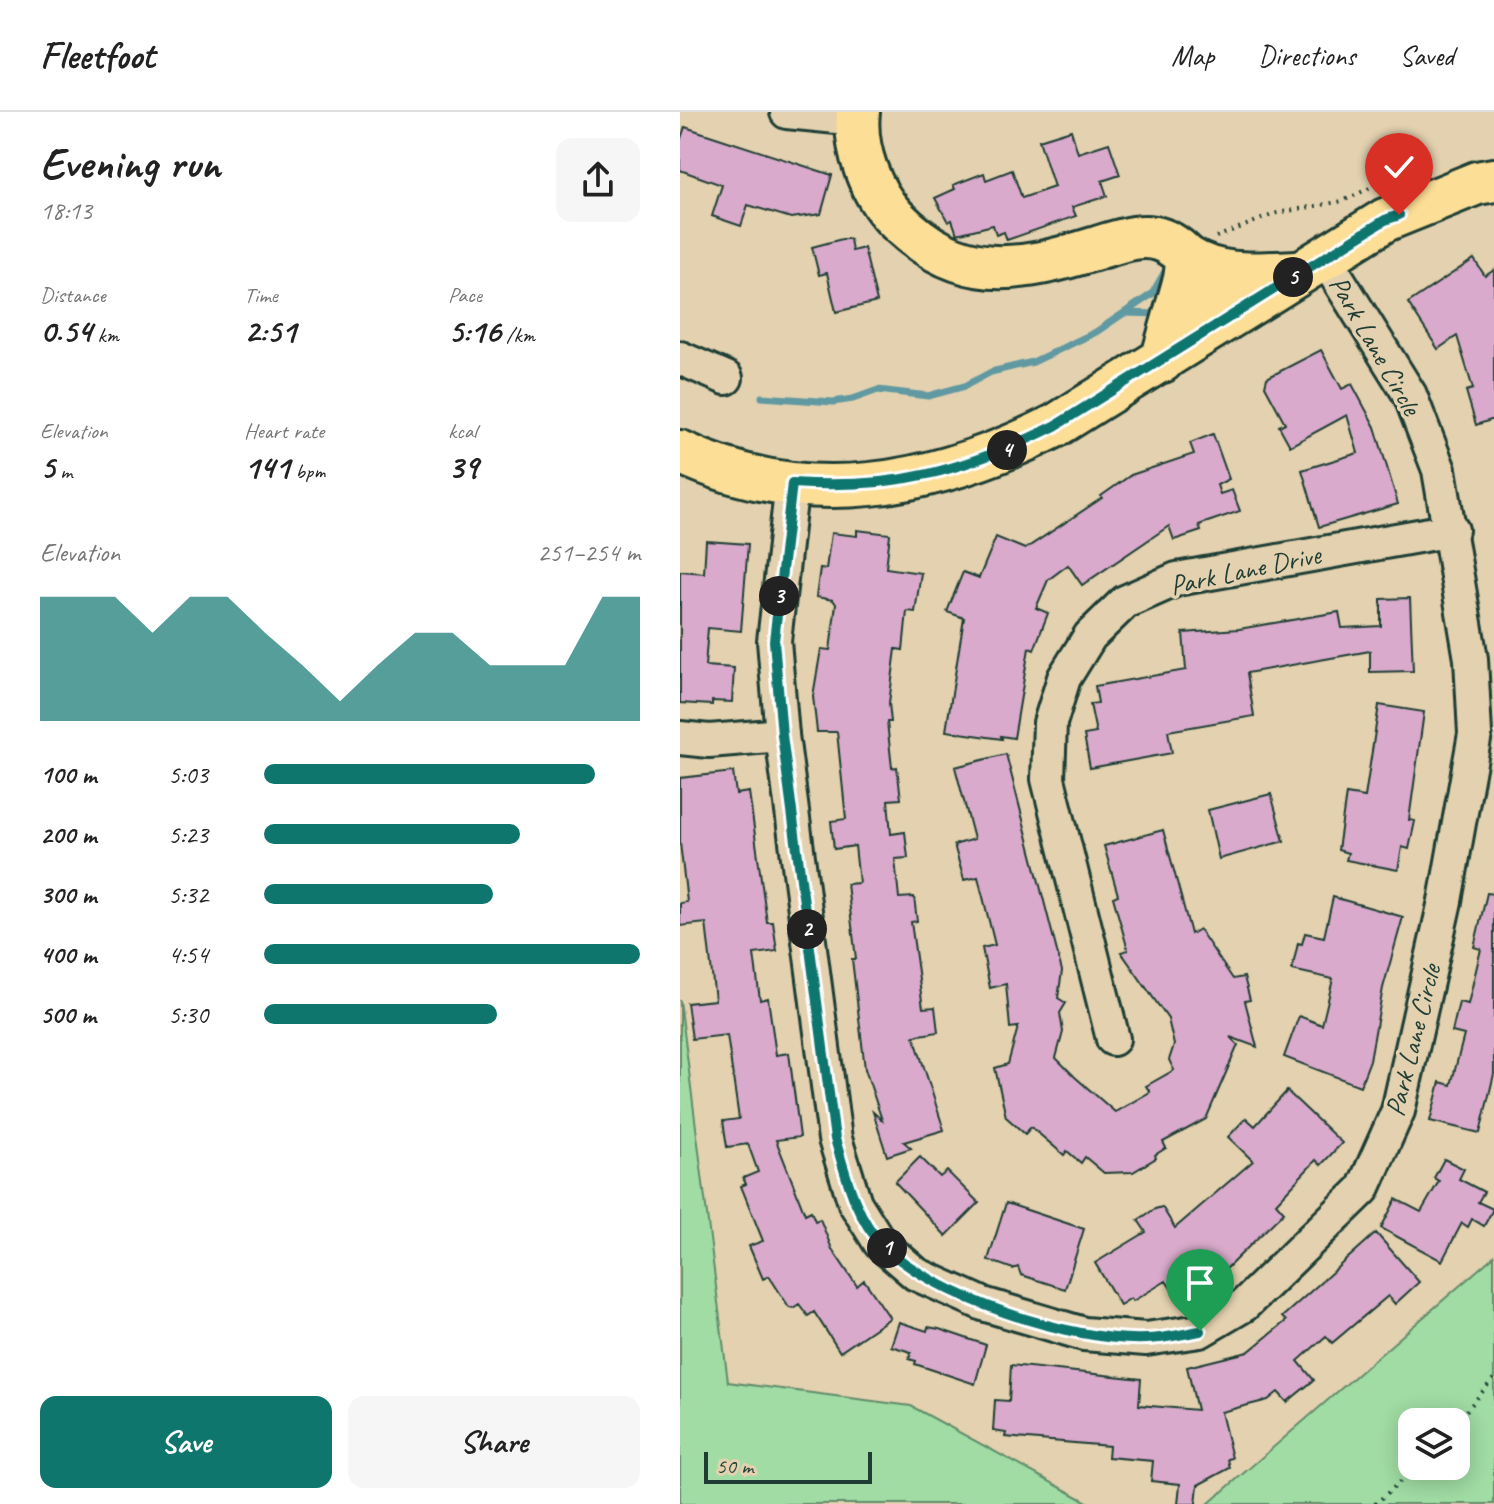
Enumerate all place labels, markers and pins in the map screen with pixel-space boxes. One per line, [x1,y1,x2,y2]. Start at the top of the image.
pin [1365,133,1433,215]
pin: 5 [1273,257,1313,297]
pin: 4 [987,430,1027,470]
pin: 3 [759,576,799,616]
pin: 2 [787,909,827,949]
pin: 1 [867,1228,907,1268]
pin [1166,1249,1234,1331]

